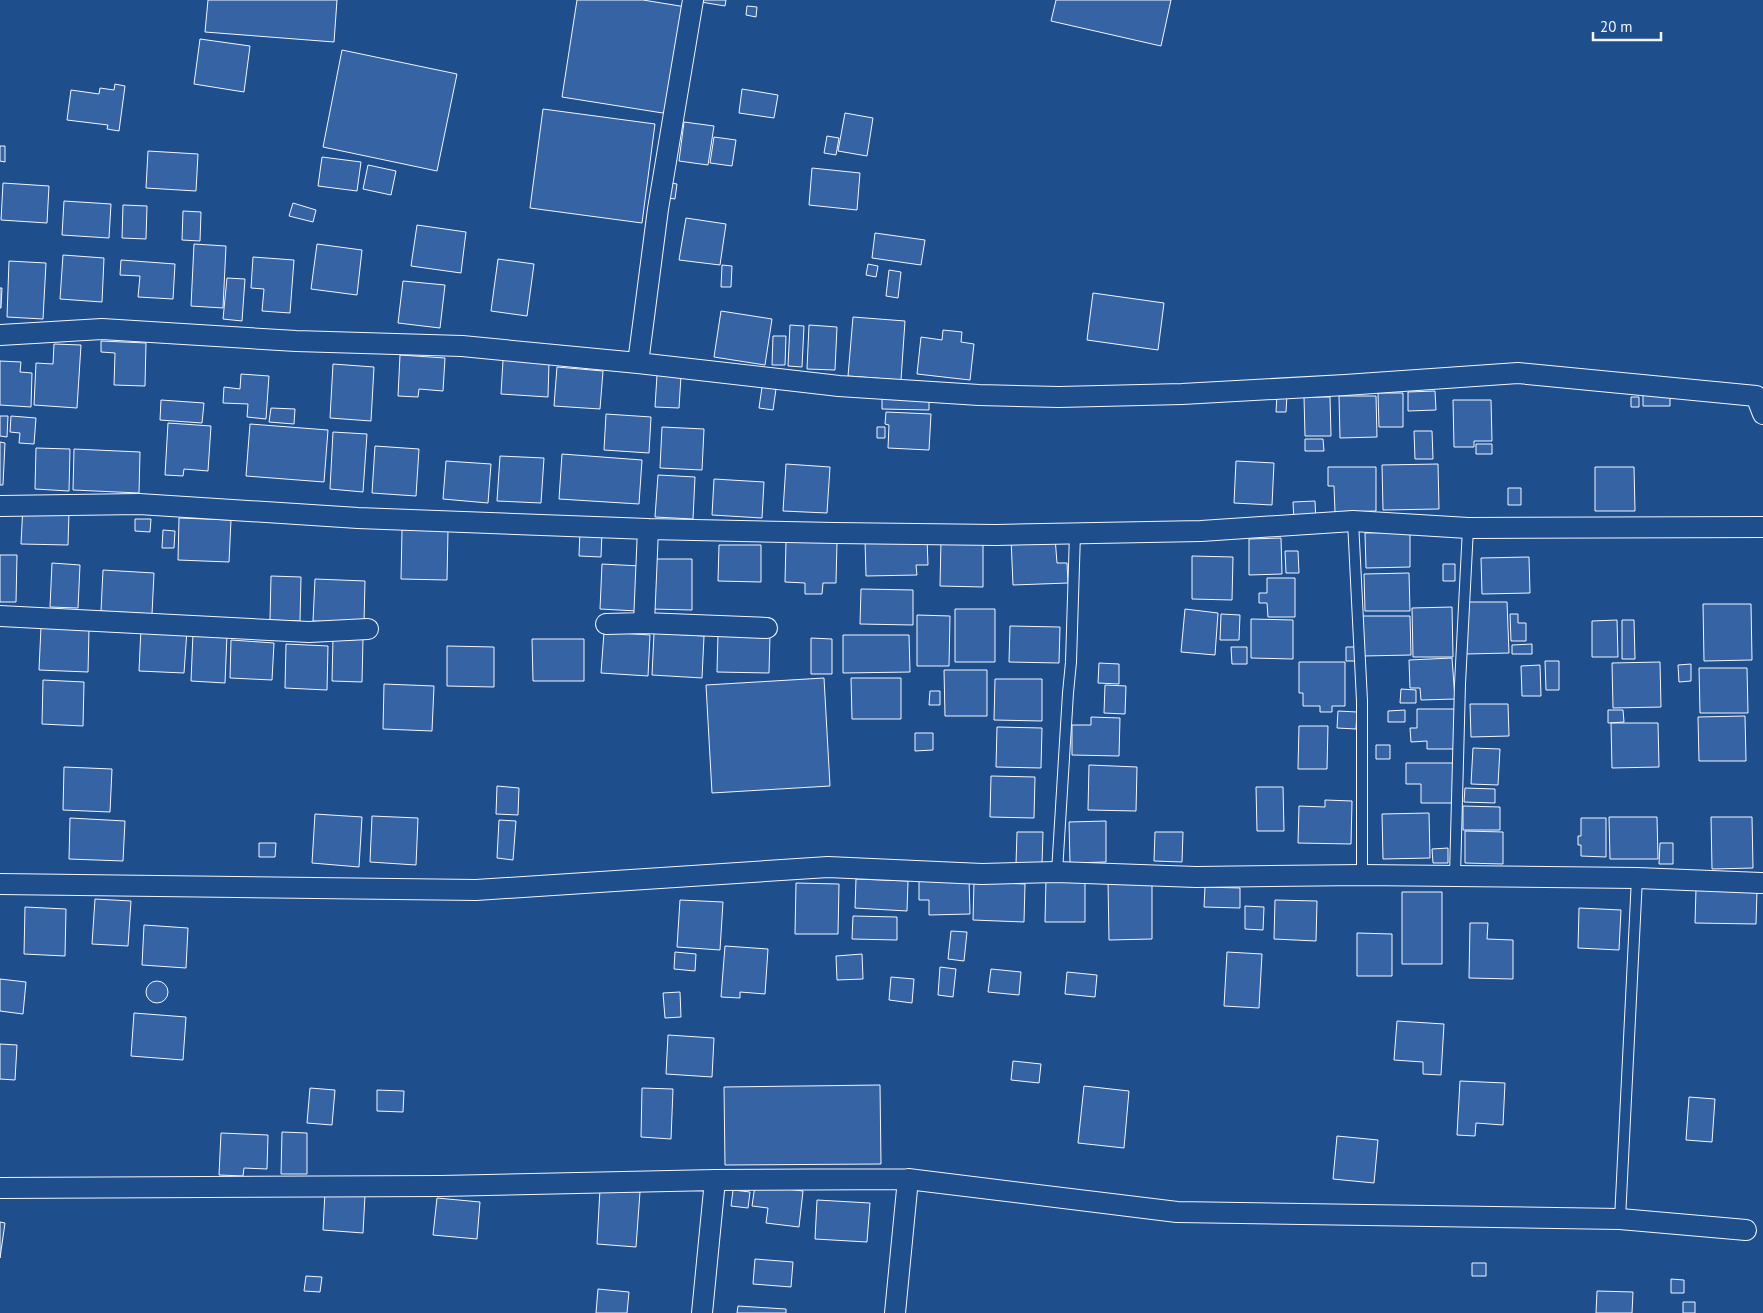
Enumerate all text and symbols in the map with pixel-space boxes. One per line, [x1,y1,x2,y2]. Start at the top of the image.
scale bar [1593,10,1660,42]
text: 20 m [1600,17,1633,36]

